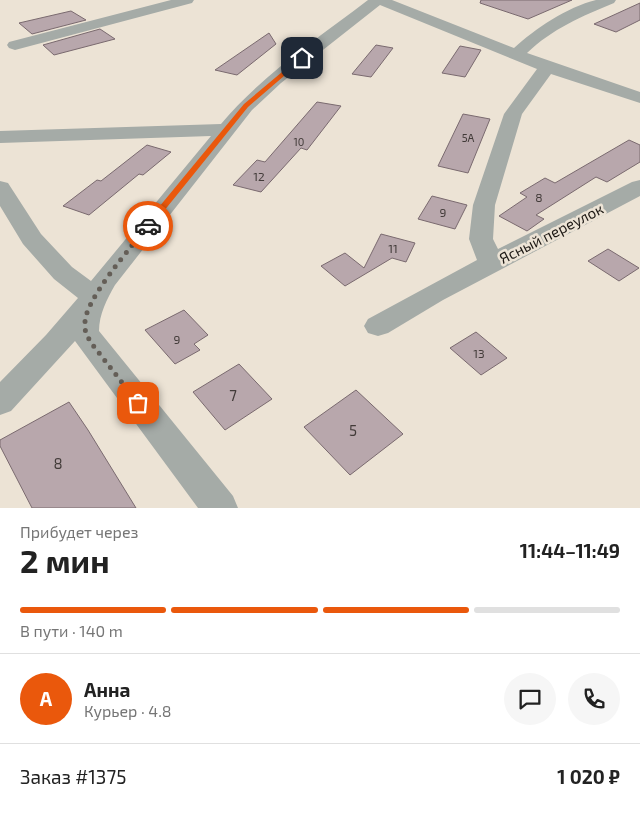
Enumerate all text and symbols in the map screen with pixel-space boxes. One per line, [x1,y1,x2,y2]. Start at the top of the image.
pin [281,37,323,79]
icon: home [288,44,316,72]
house number: 5А [462,131,475,144]
house number: 10 [293,135,305,148]
house number: 12 [253,169,265,183]
house number: 8 [535,190,543,204]
street label: Ясный переулок [496,199,606,268]
courier [123,201,173,251]
house number: 9 [440,205,447,219]
icon: car [134,212,162,240]
house number: 11 [388,241,398,255]
house number: 9 [174,332,181,346]
house number: 13 [473,346,485,360]
pin [117,382,159,424]
house number: 7 [229,386,237,404]
icon: bag [124,389,152,417]
house number: 5 [349,421,357,439]
house number: 8 [53,454,63,472]
text: Прибудет через [20,522,138,541]
text: 11:44–11:49 [520,539,620,562]
text: 2 мин [20,541,110,579]
text: В пути · 140 m [20,621,123,640]
button: chat [504,673,556,725]
button: phone [568,673,620,725]
text: Анна [84,678,130,701]
text: А [40,687,52,710]
text: Курьер · 4.8 [84,701,172,720]
text: Заказ #1375 [20,765,126,788]
text: 1 020 ₽ [557,765,620,788]

